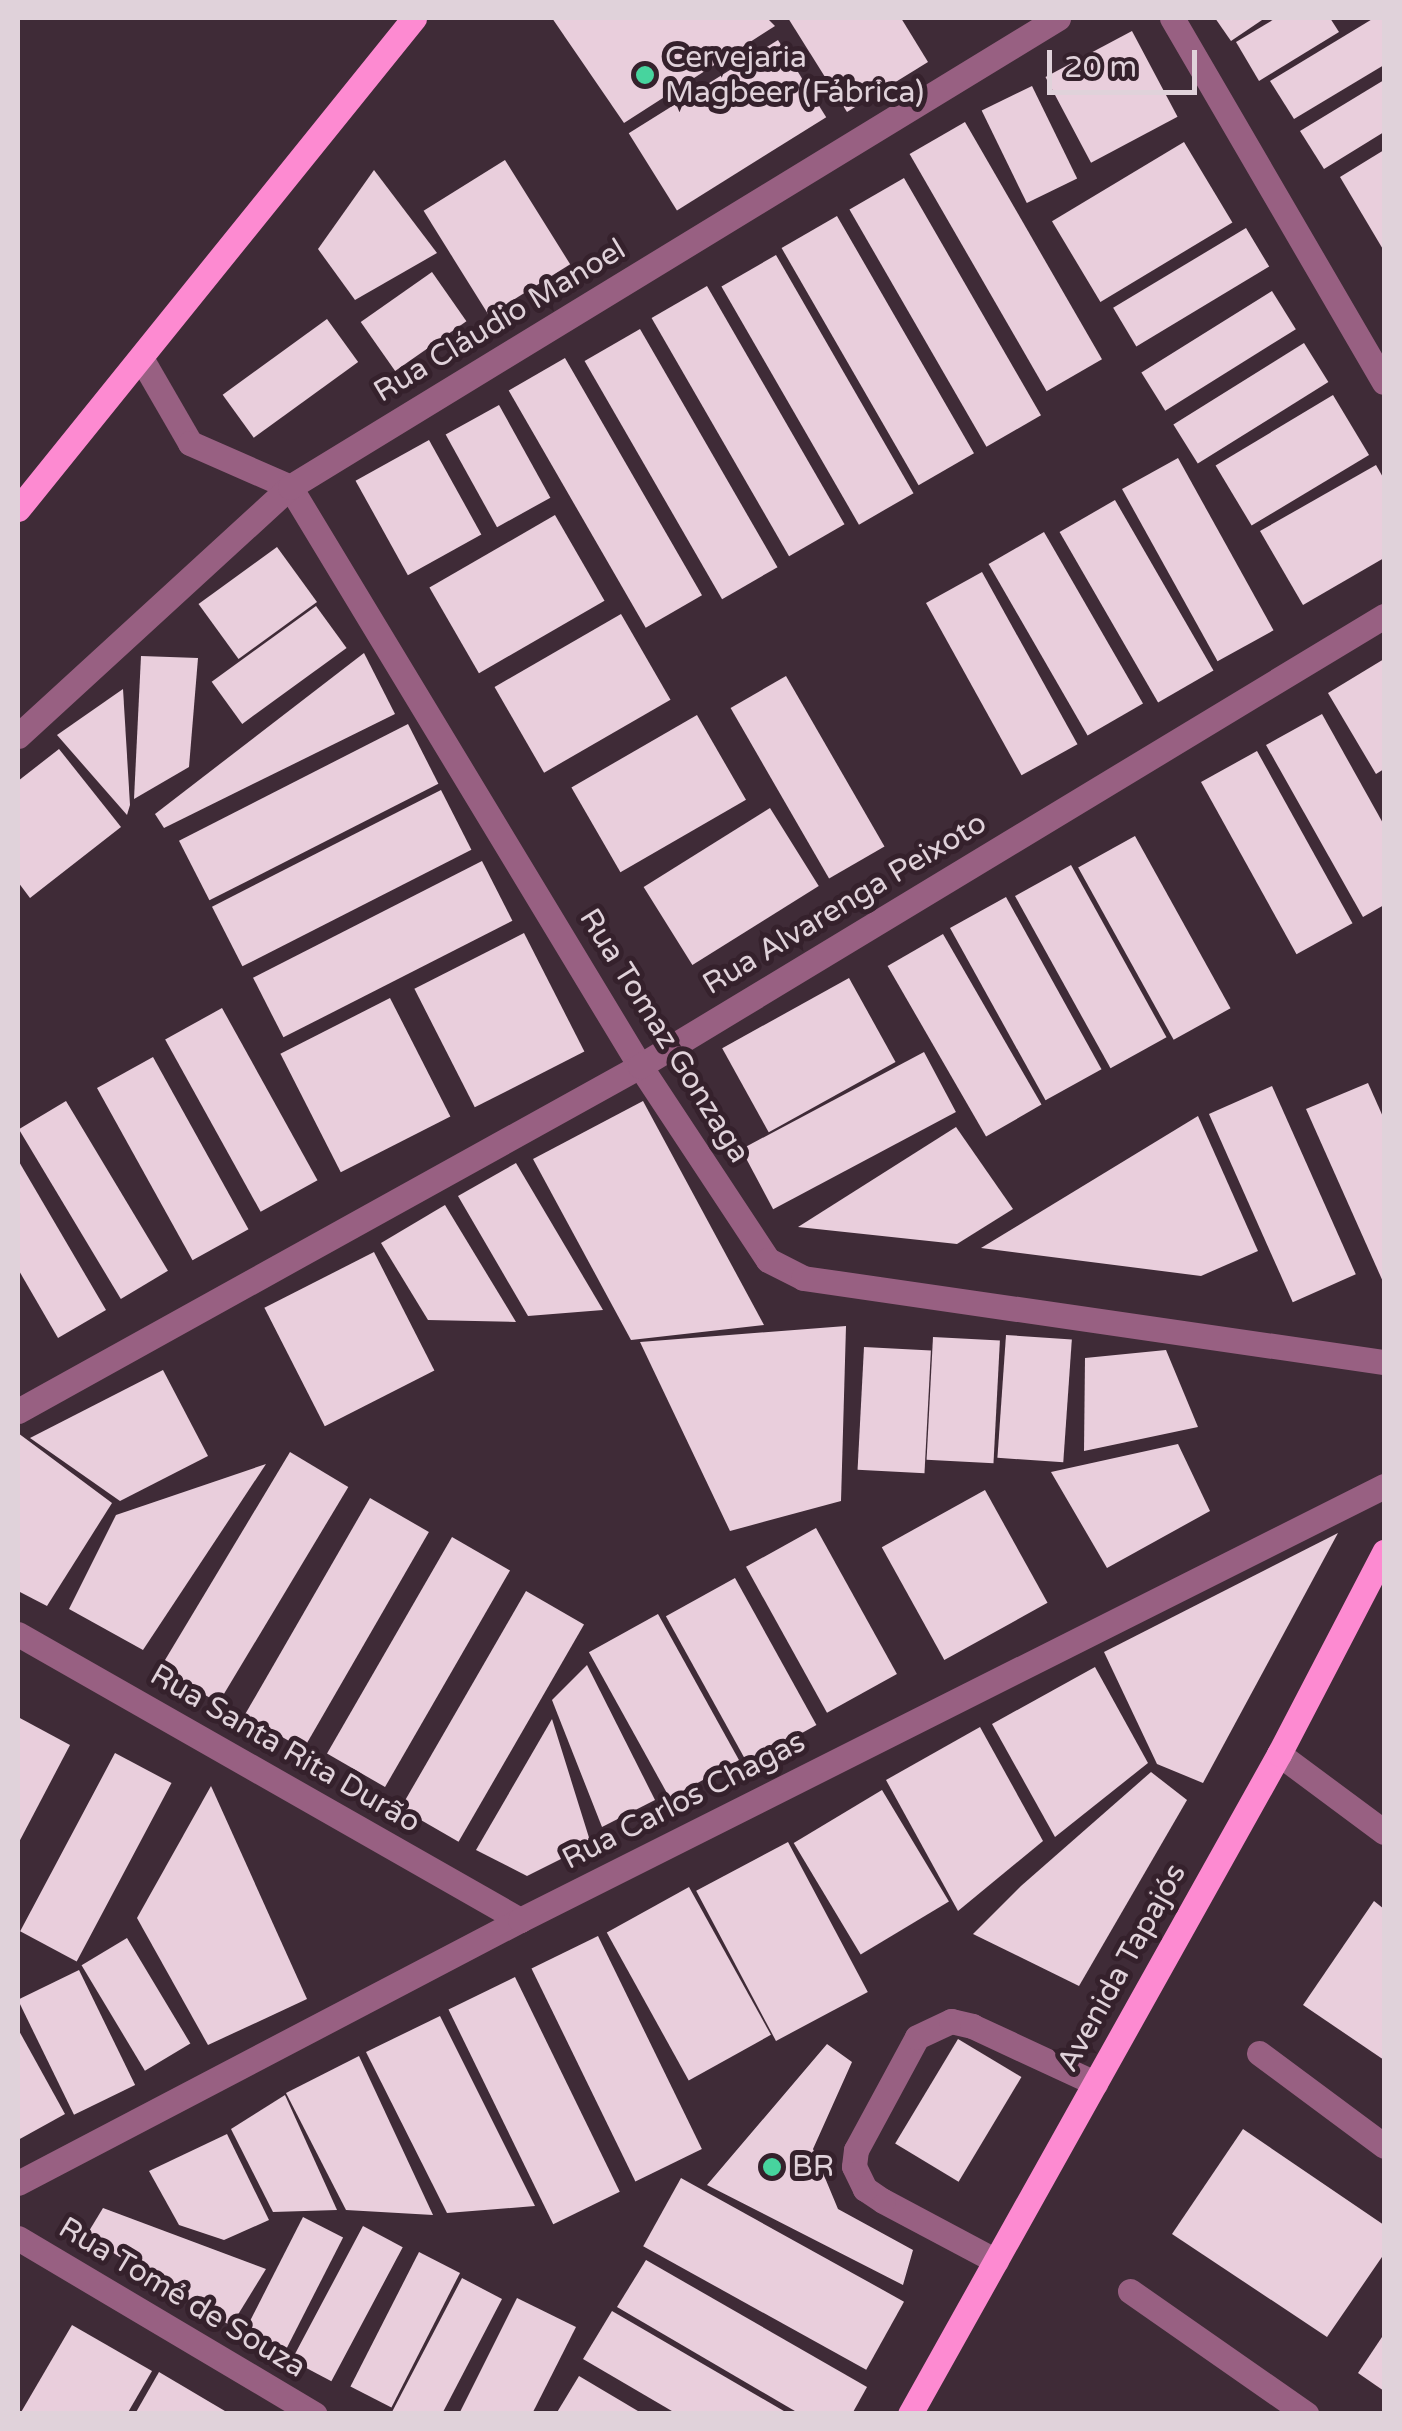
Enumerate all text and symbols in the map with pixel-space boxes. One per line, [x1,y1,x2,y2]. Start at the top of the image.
scale bar [1052,30,1202,92]
place label: Cervejaria Magbeer (Fábrica) [665,40,924,110]
text: 20 m [1064,49,1137,86]
marker: Cervejaria Magbeer (Fábrica) [634,64,656,86]
street label: Rua Cláudio Manoel [368,232,632,410]
street label: Rua Alvarenga Peixoto [697,805,993,1003]
street label: Rua Tomaz Gonzaga [571,902,757,1170]
street label: Rua Santa Rita Durão [144,1657,426,1841]
street label: Rua Carlos Chagas [557,1724,811,1878]
street label: Avenida Tapajós [1050,1858,1194,2078]
place label: BR [792,2149,834,2185]
marker: BR [761,2156,783,2178]
street label: Rua Tomé de Souza [52,2210,312,2386]

